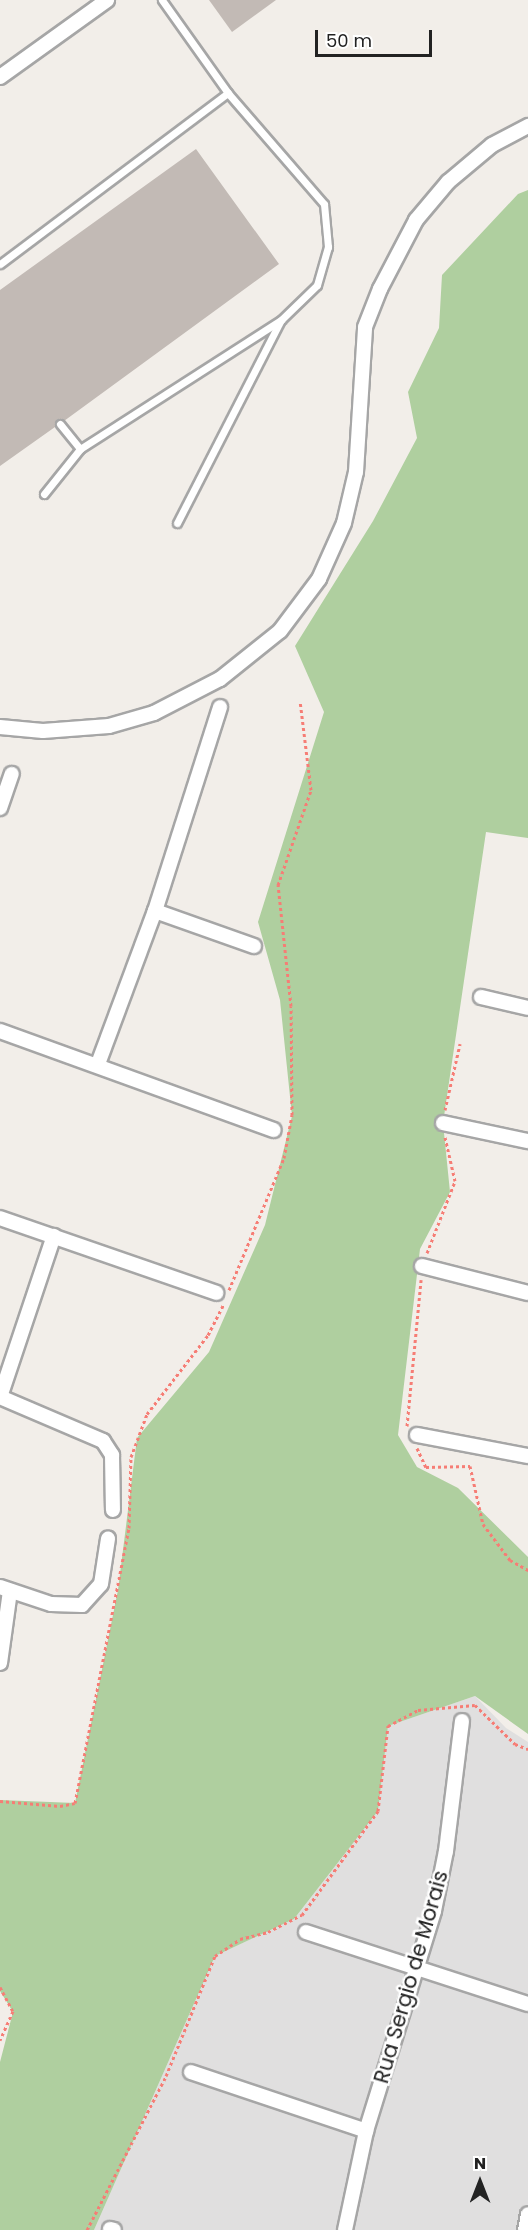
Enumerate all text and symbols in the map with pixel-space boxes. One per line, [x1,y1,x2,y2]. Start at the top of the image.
scale bar [318,18,435,56]
text: 50 m [326,28,372,53]
street label: Rua Sergio de Morais [369,1868,453,2086]
north arrow [450,2152,510,2212]
text: N [474,2152,486,2175]

